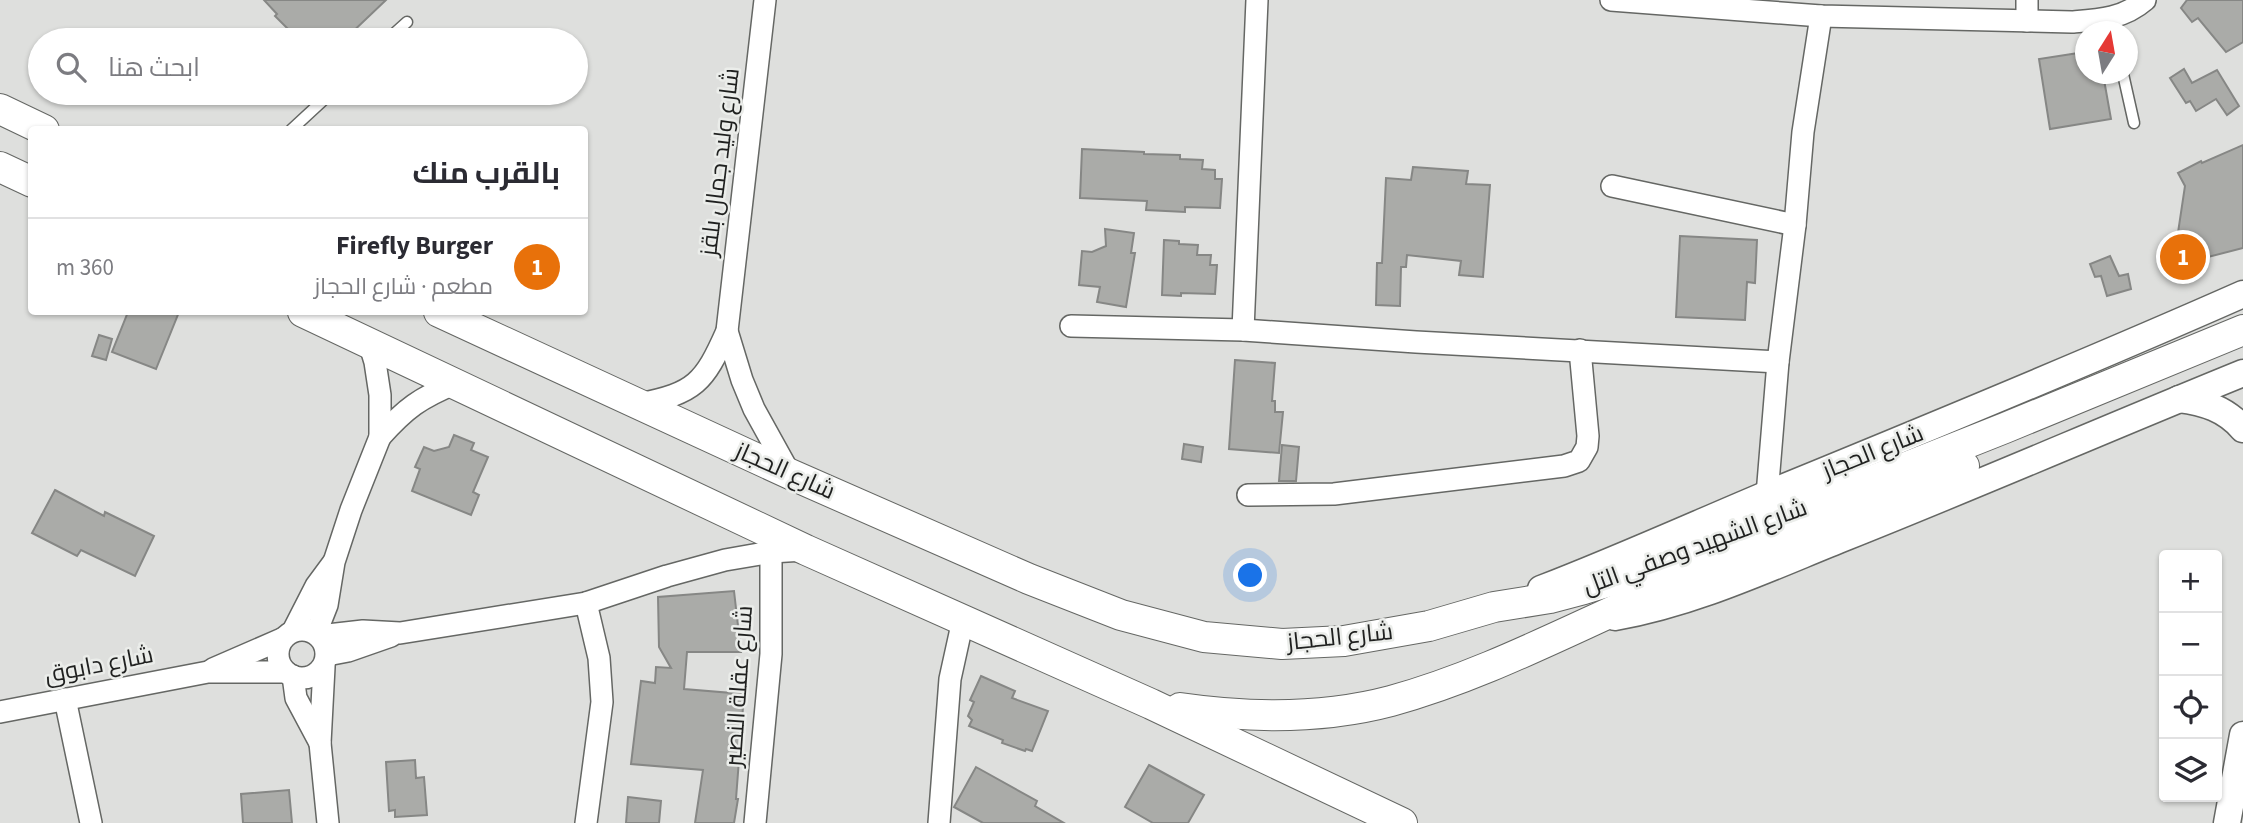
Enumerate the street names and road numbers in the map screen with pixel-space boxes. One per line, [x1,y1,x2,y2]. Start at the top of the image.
street label: شارع وليد جمال بلقز [691,66,749,260]
street label: شارع الحجاز [1815,416,1929,489]
street label: شارع الحجاز [727,433,841,509]
street label: شارع الشهيد وصفي التل [1578,490,1812,605]
street label: شارع عقلة النصير [716,604,762,770]
street label: شارع الحجاز [1283,614,1395,660]
street label: شارع دابوق [42,637,156,693]

